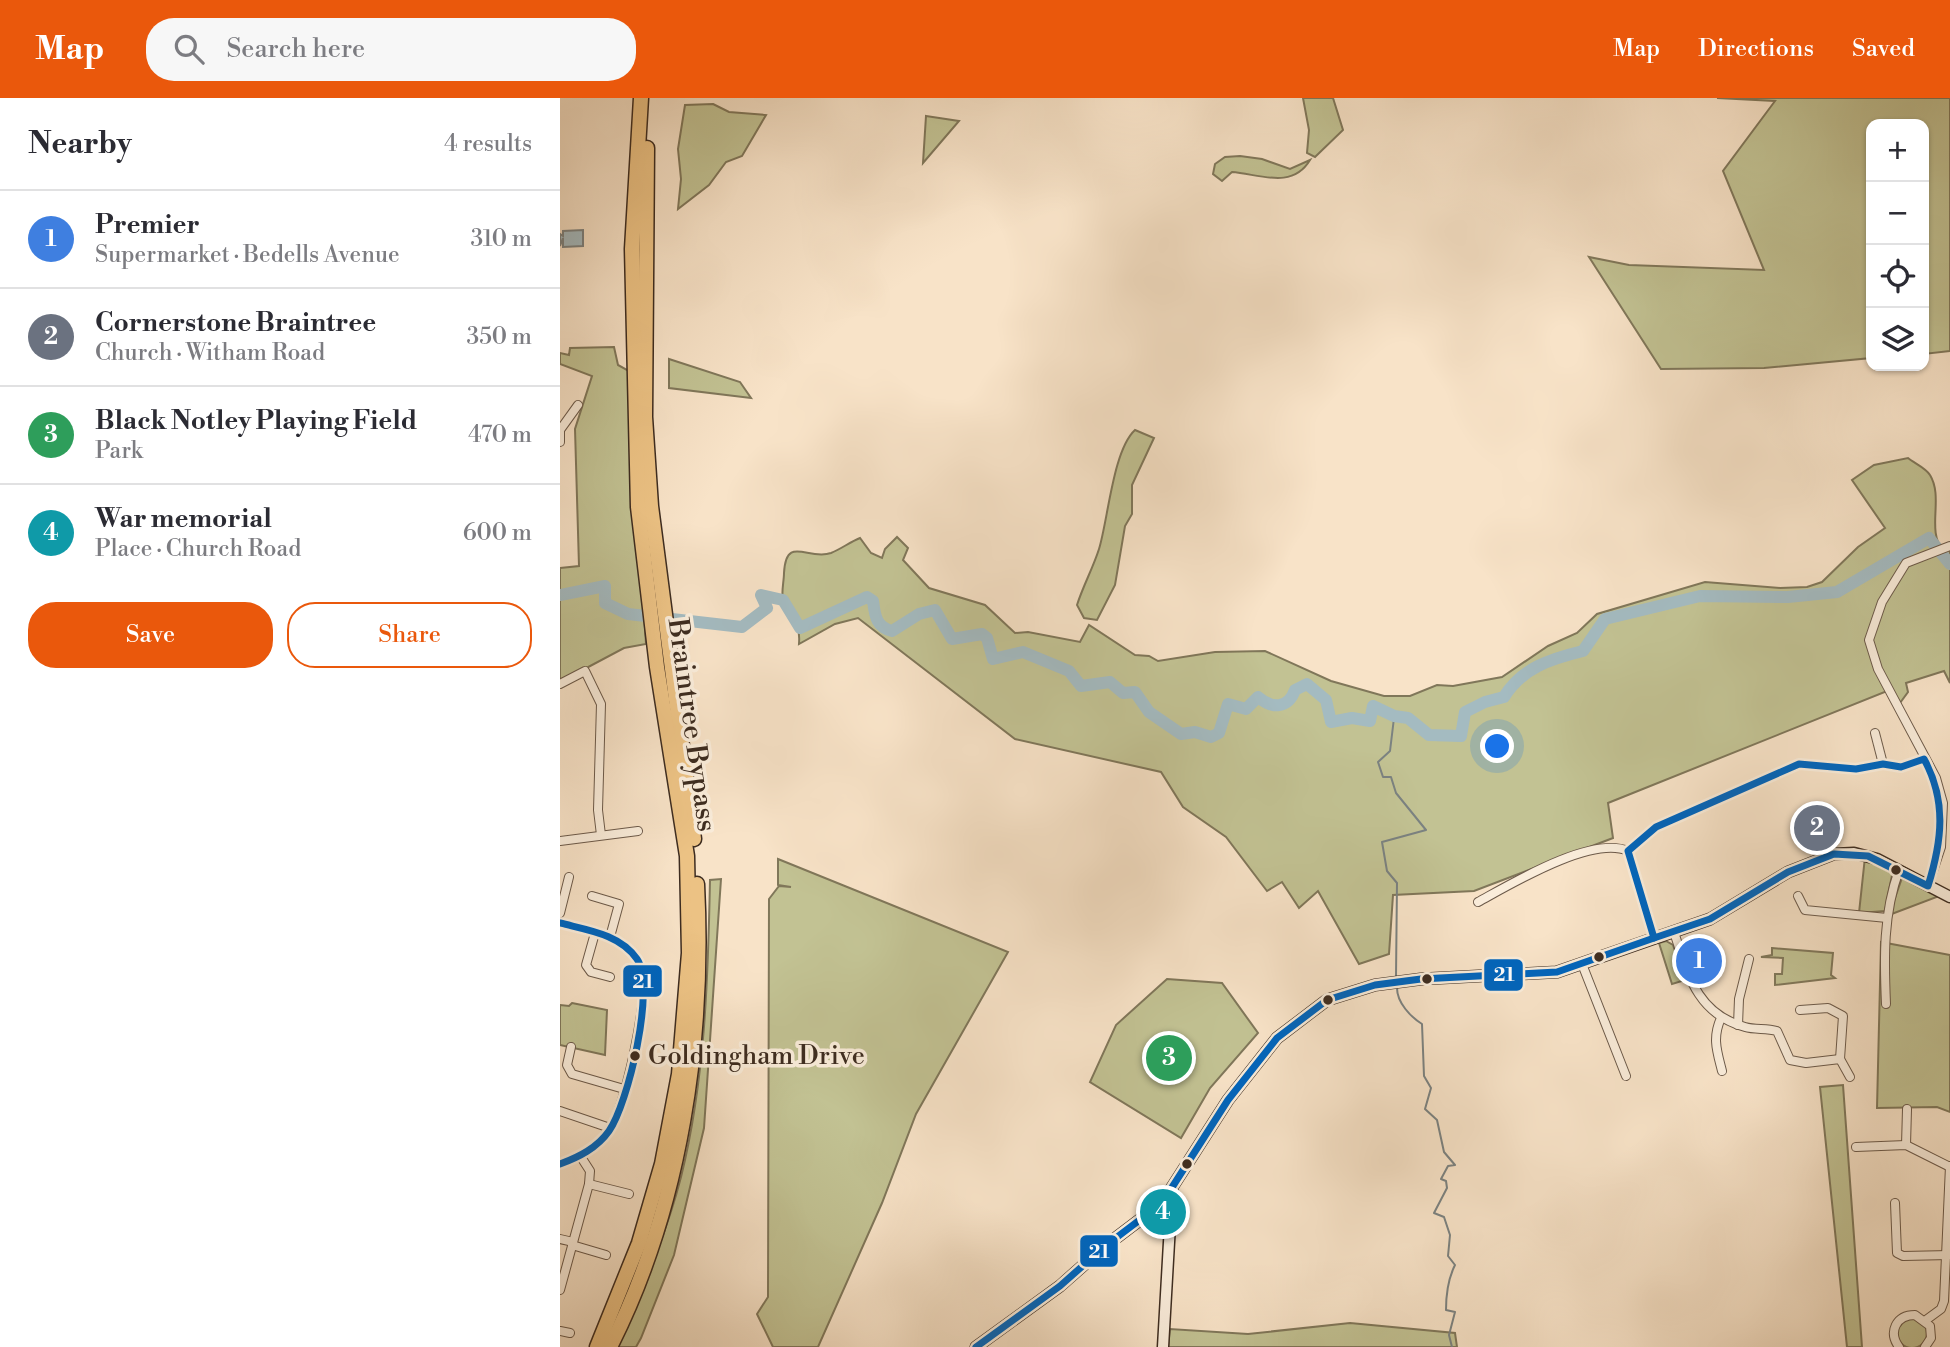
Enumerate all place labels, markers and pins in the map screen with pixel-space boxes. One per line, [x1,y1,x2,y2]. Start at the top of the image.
pin: 2 [1794,802,1840,854]
unlabelled marker [1889,863,1903,877]
pin: 1 [1676,935,1722,987]
unlabelled marker [1592,950,1606,964]
unlabelled marker [1420,972,1434,986]
unlabelled marker [1321,993,1335,1007]
pin: 3 [1146,1032,1192,1084]
place label: Goldingham Drive [648,1040,865,1072]
marker: Goldingham Drive [628,1049,642,1063]
unlabelled marker [1180,1157,1194,1171]
pin: 4 [1140,1186,1186,1238]

